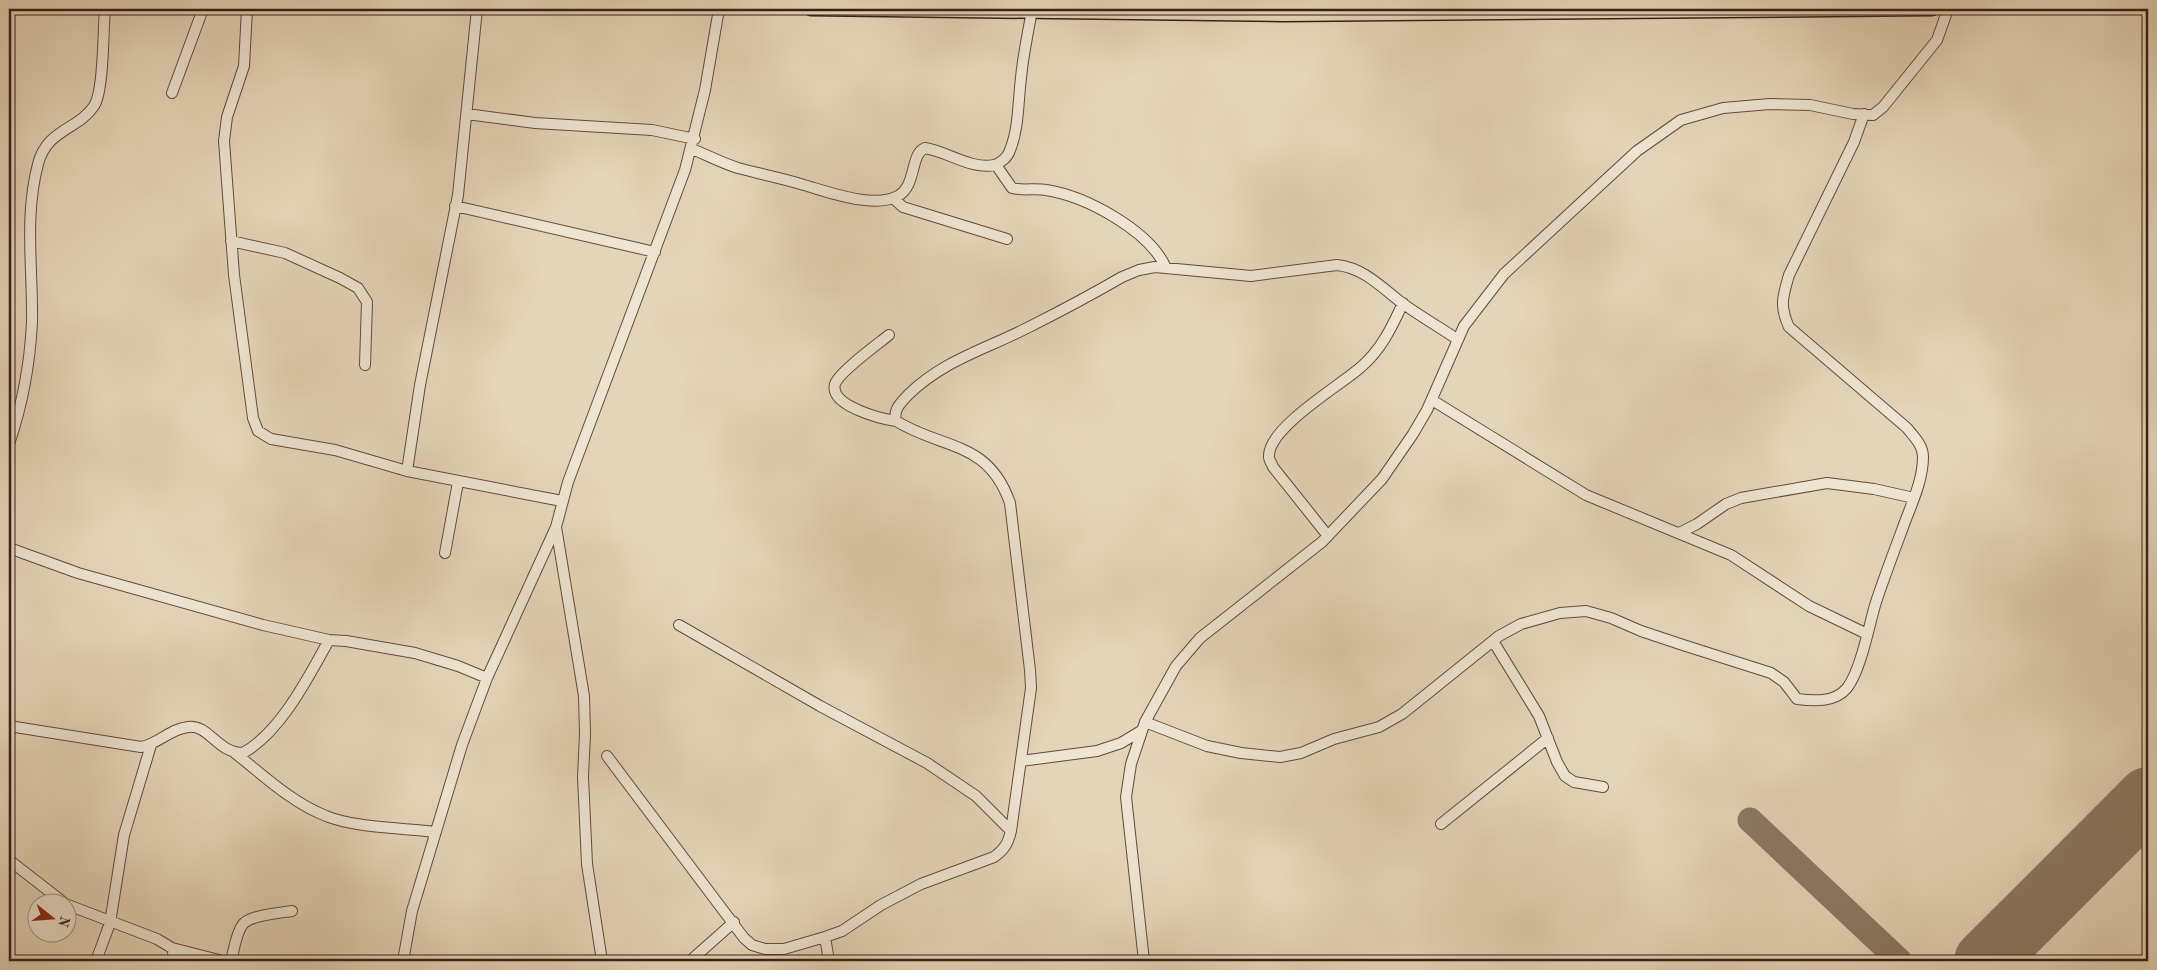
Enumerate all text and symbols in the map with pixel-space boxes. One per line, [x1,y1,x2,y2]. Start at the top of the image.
north arrow [28,892,78,942]
text: N [55,914,72,929]

